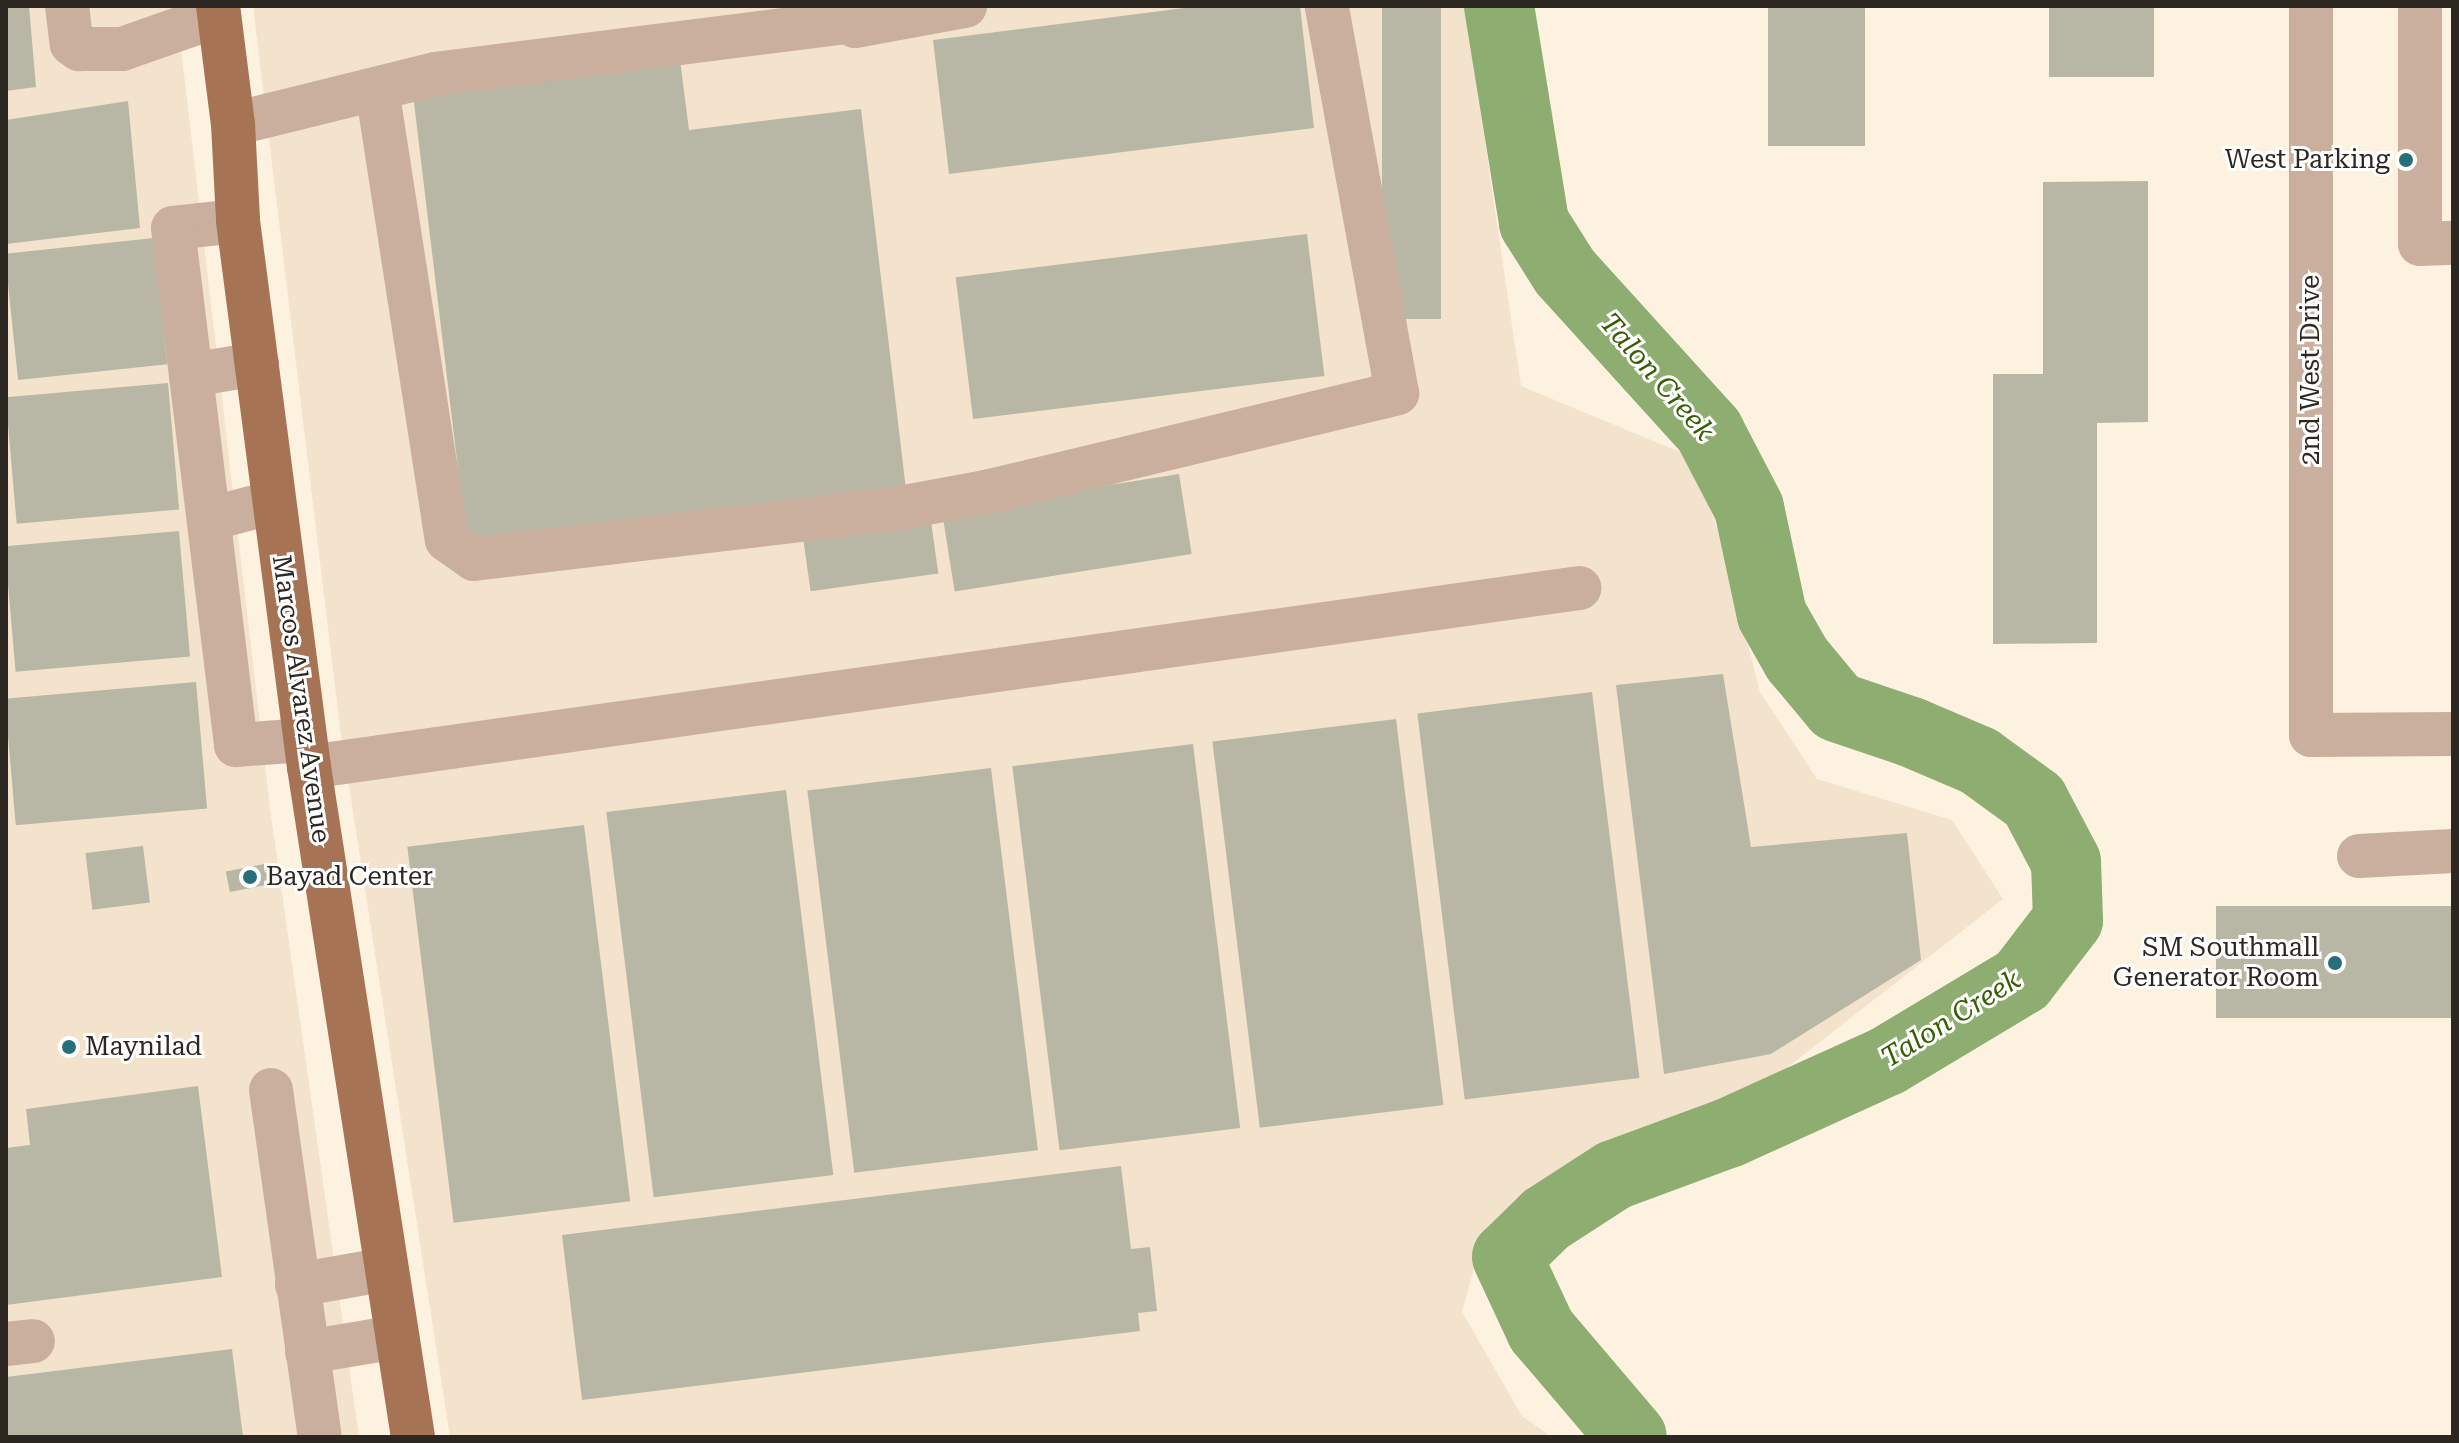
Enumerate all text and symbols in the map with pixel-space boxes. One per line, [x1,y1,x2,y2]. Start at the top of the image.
place label: West Parking [2225,144,2390,176]
marker: West Parking [2397,151,2415,169]
street label: 2nd West Drive [2295,275,2327,465]
water label: Talon Creek [1593,306,1721,448]
street label: Marcos Alvarez Avenue [265,553,337,845]
place label: Bayad Center [266,861,433,893]
marker: Bayad Center [241,868,259,886]
place label: SM Southmall Generator Room [2113,932,2319,994]
marker: SM Southmall Generator Room [2326,954,2344,972]
water label: Talon Creek [1875,963,2027,1075]
place label: Maynilad [85,1031,202,1063]
marker: Maynilad [60,1038,78,1056]

